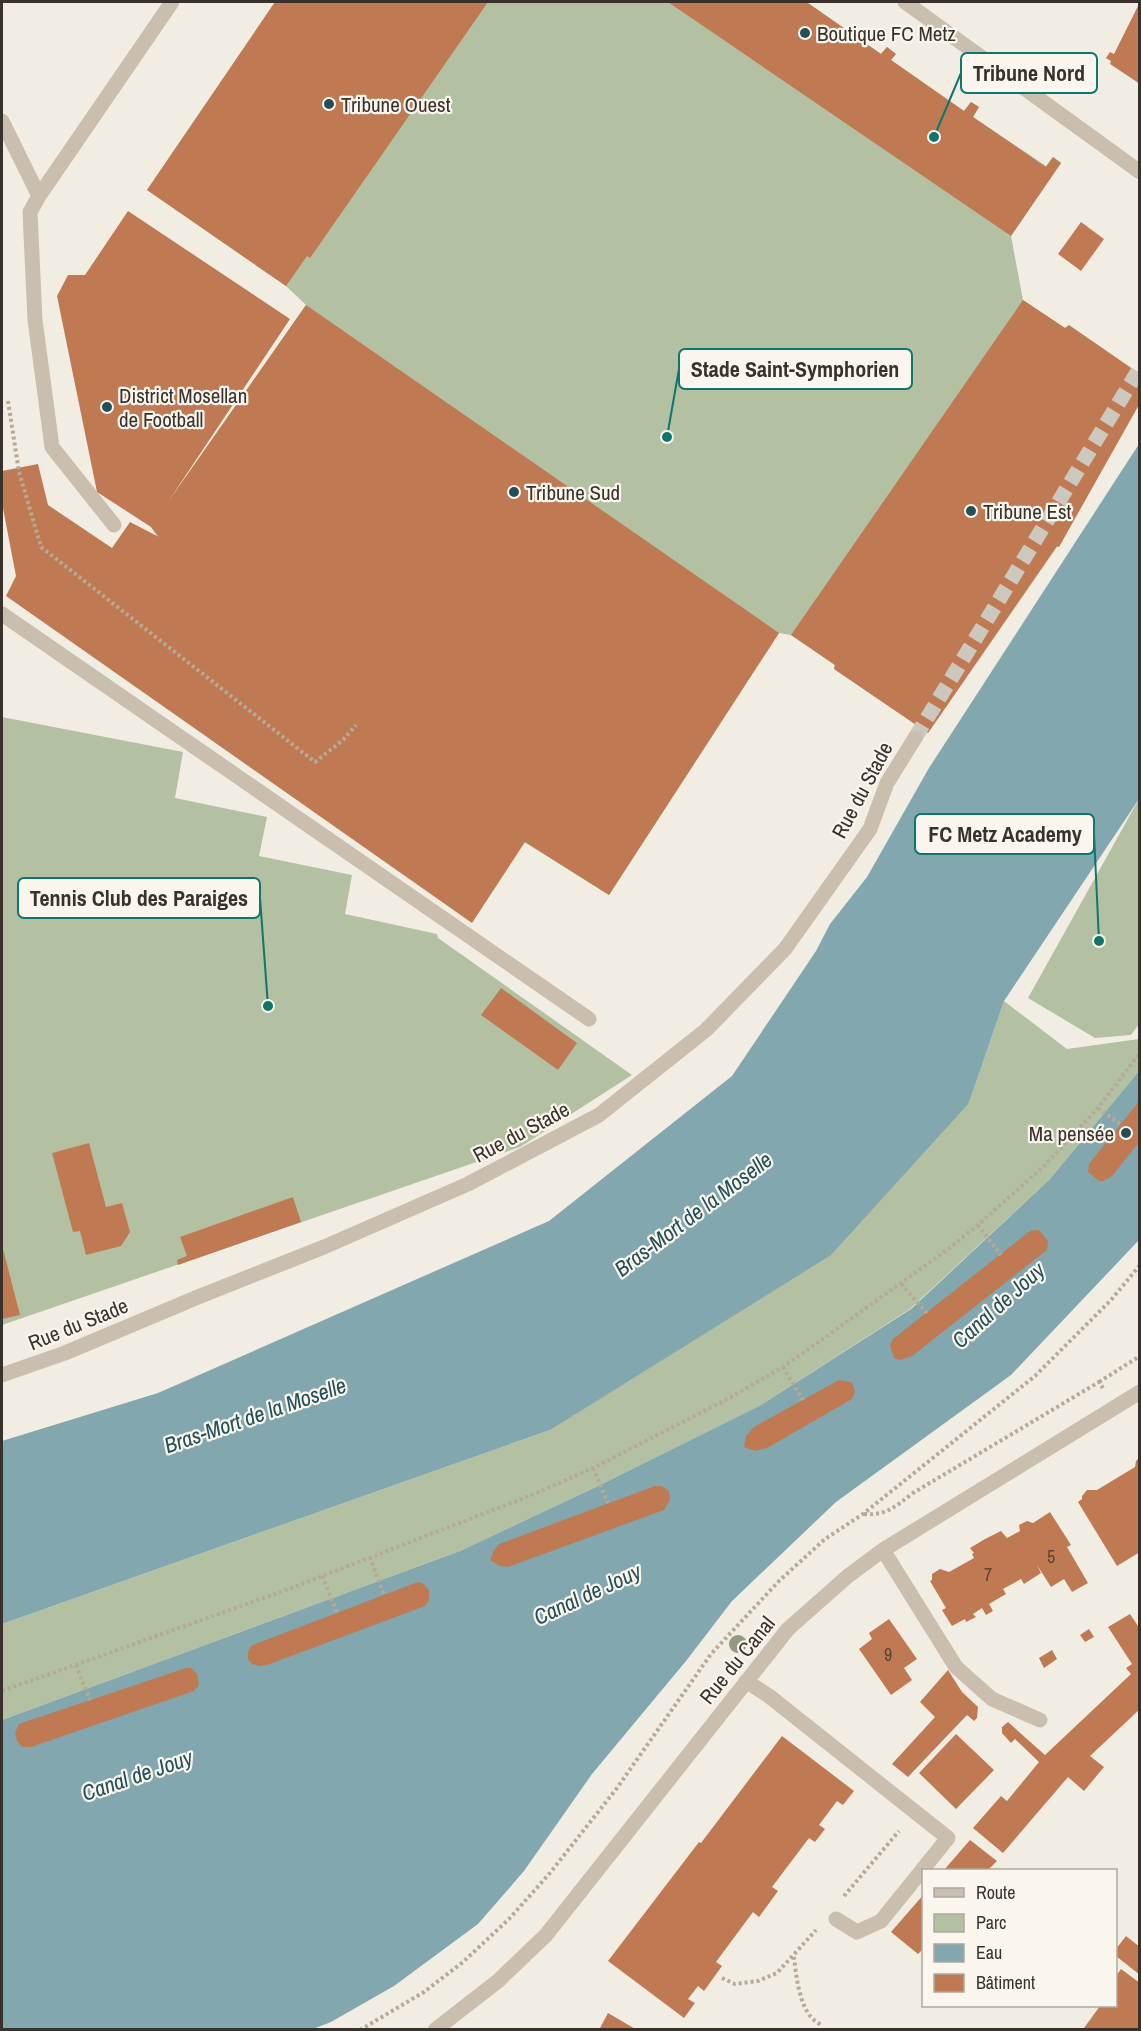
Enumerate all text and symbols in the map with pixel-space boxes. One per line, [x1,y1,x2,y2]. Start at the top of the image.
place label: Boutique FC Metz [817,19,956,48]
marker: Boutique FC Metz [798,26,812,40]
callout: Tribune Nord [961,53,1097,93]
text: Tribune Nord [973,58,1085,88]
place label: Tribune Ouest [341,90,451,119]
marker: Tribune Ouest [322,97,336,111]
callout: Stade Saint-Symphorien [679,349,912,389]
text: Stade Saint-Symphorien [691,354,899,384]
place label: District Mosellan de Football [119,381,247,434]
marker: District Mosellan de Football [100,400,114,414]
place label: Tribune Sud [526,478,620,507]
marker: Tribune Sud [507,485,521,499]
place label: Tribune Est [983,497,1072,526]
marker: Tribune Est [964,504,978,518]
street label: Rue du Stade [824,737,900,843]
callout: FC Metz Academy [915,814,1094,854]
text: FC Metz Academy [928,819,1082,849]
callout: Tennis Club des Paraiges [18,878,260,918]
text: Tennis Club des Paraiges [30,883,248,913]
street label: Rue du Stade [468,1094,574,1170]
place label: Ma pensée [1029,1119,1114,1148]
marker: Ma pensée [1119,1126,1133,1140]
water label: Bras-Mort de la Moselle [608,1145,778,1283]
water label: Canal de Jouy [945,1255,1052,1355]
street label: Rue du Stade [24,1291,132,1357]
water label: Bras-Mort de la Moselle [160,1370,350,1460]
house number: 5 [1047,1544,1055,1569]
water label: Canal de Jouy [528,1556,646,1632]
house number: 7 [984,1562,992,1587]
street label: Rue du Canal [693,1610,781,1710]
house number: 9 [884,1642,892,1667]
water label: Canal de Jouy [78,1742,197,1808]
legend [922,1869,1117,2007]
text: Route [976,1880,1015,1905]
text: Parc [976,1910,1006,1935]
text: Eau [976,1940,1002,1965]
text: Bâtiment [976,1970,1035,1995]

